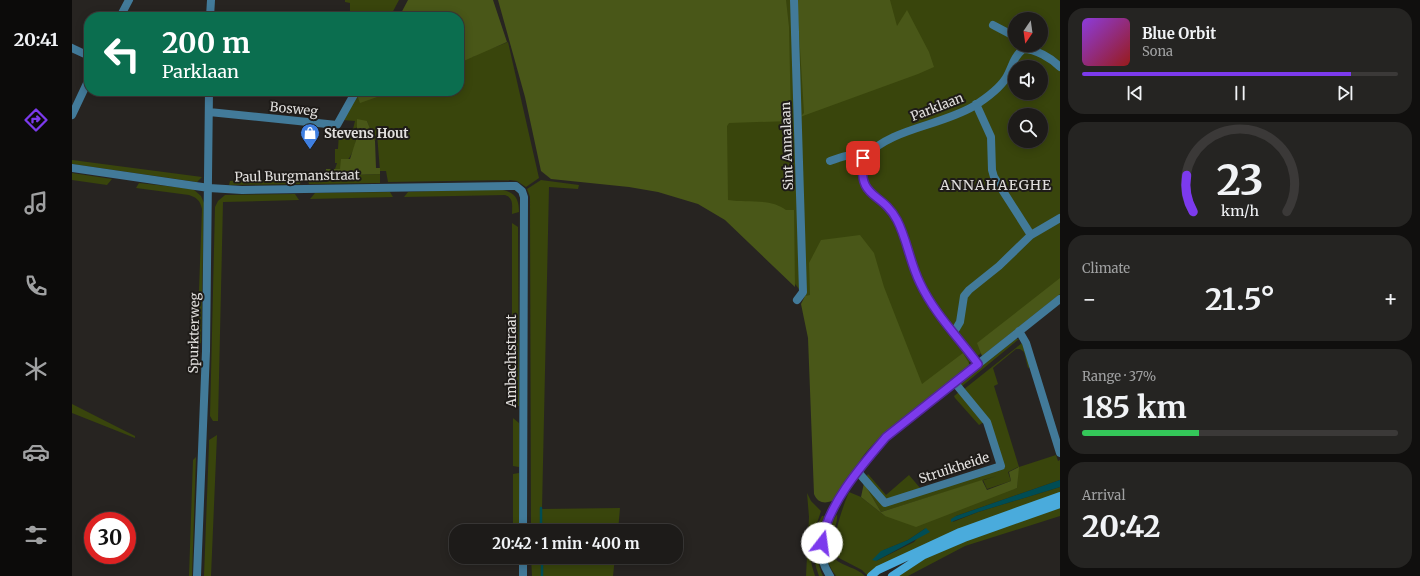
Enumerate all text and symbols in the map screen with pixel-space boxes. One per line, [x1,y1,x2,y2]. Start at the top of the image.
north arrow [1008,12,1048,52]
map controls [1008,12,1048,148]
text: Blue Orbit [1142,24,1216,43]
text: 200 m [162,25,250,61]
text: 20:41 [14,28,58,51]
icon: left [96,28,148,80]
text: Sona [1142,43,1173,60]
text: Parklaan [162,60,239,83]
button: sound [1008,60,1048,100]
icon: previous [1124,82,1146,104]
icon: pause [1229,82,1251,104]
icon: next [1334,82,1356,104]
street label: Parklaan [908,89,966,125]
street label: Bosweg [269,98,319,120]
street label: Sint Annalaan [777,101,797,191]
icon: directions [22,106,50,134]
button: search [1008,108,1048,148]
shop icon: Stevens Hout [299,122,321,150]
place label: Stevens Hout [324,125,409,142]
pin [846,141,880,175]
icon: arrive [852,147,874,169]
text: 23 [1216,154,1264,206]
street label: Paul Burgmanstraat [234,166,360,186]
district label: ANNAHAEGHE [939,176,1052,194]
icon: music [22,189,50,217]
text: km/h [1221,202,1259,220]
text: Climate [1082,260,1130,277]
icon: phone [22,272,50,300]
text: 21.5° [1205,280,1275,318]
text: − [1082,285,1097,313]
text: + [1383,285,1398,313]
street label: Spurkterweg [185,292,203,374]
street label: Ambachtstraat [503,314,520,409]
icon: climate [22,355,50,383]
text: Range · 37% [1082,368,1156,385]
text: 185 km [1082,388,1187,426]
icon: car [22,438,50,466]
street label: Struikheide [917,449,992,487]
text: Arrival [1082,487,1125,504]
text: 20:42 [1082,507,1161,545]
speed limit sign: 30 [84,512,136,564]
icon: filters [22,521,50,549]
position arrow [801,522,843,564]
text: 20:42 · 1 min · 400 m [492,534,640,553]

